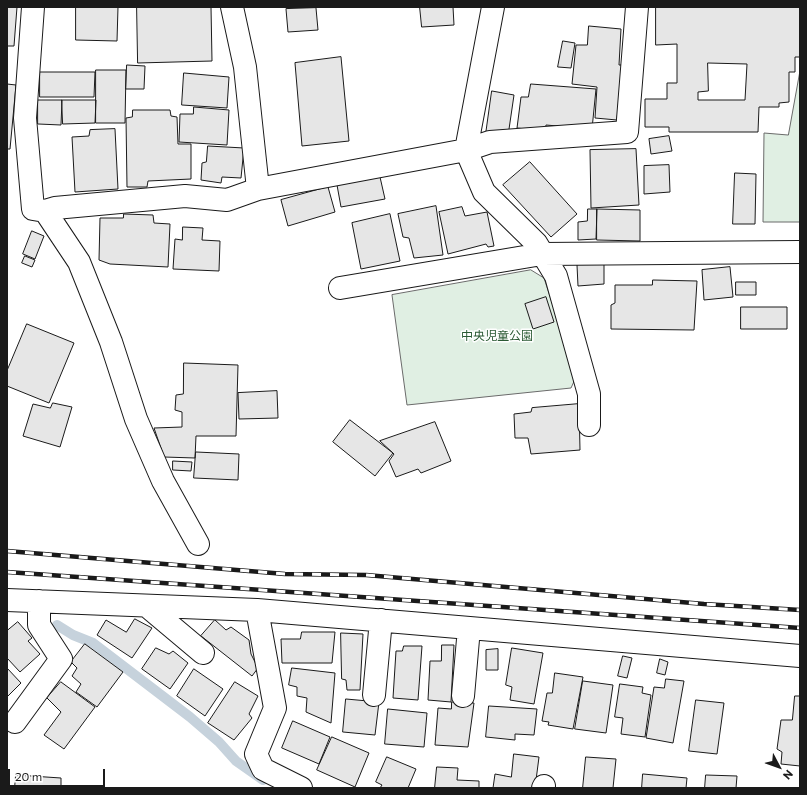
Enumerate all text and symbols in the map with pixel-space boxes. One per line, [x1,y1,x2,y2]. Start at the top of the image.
park label: 中央児童公園 [461,329,533,343]
north arrow [759,747,799,787]
scale bar [10,761,107,787]
text: N [781,768,796,783]
text: 20 m [15,769,42,783]

